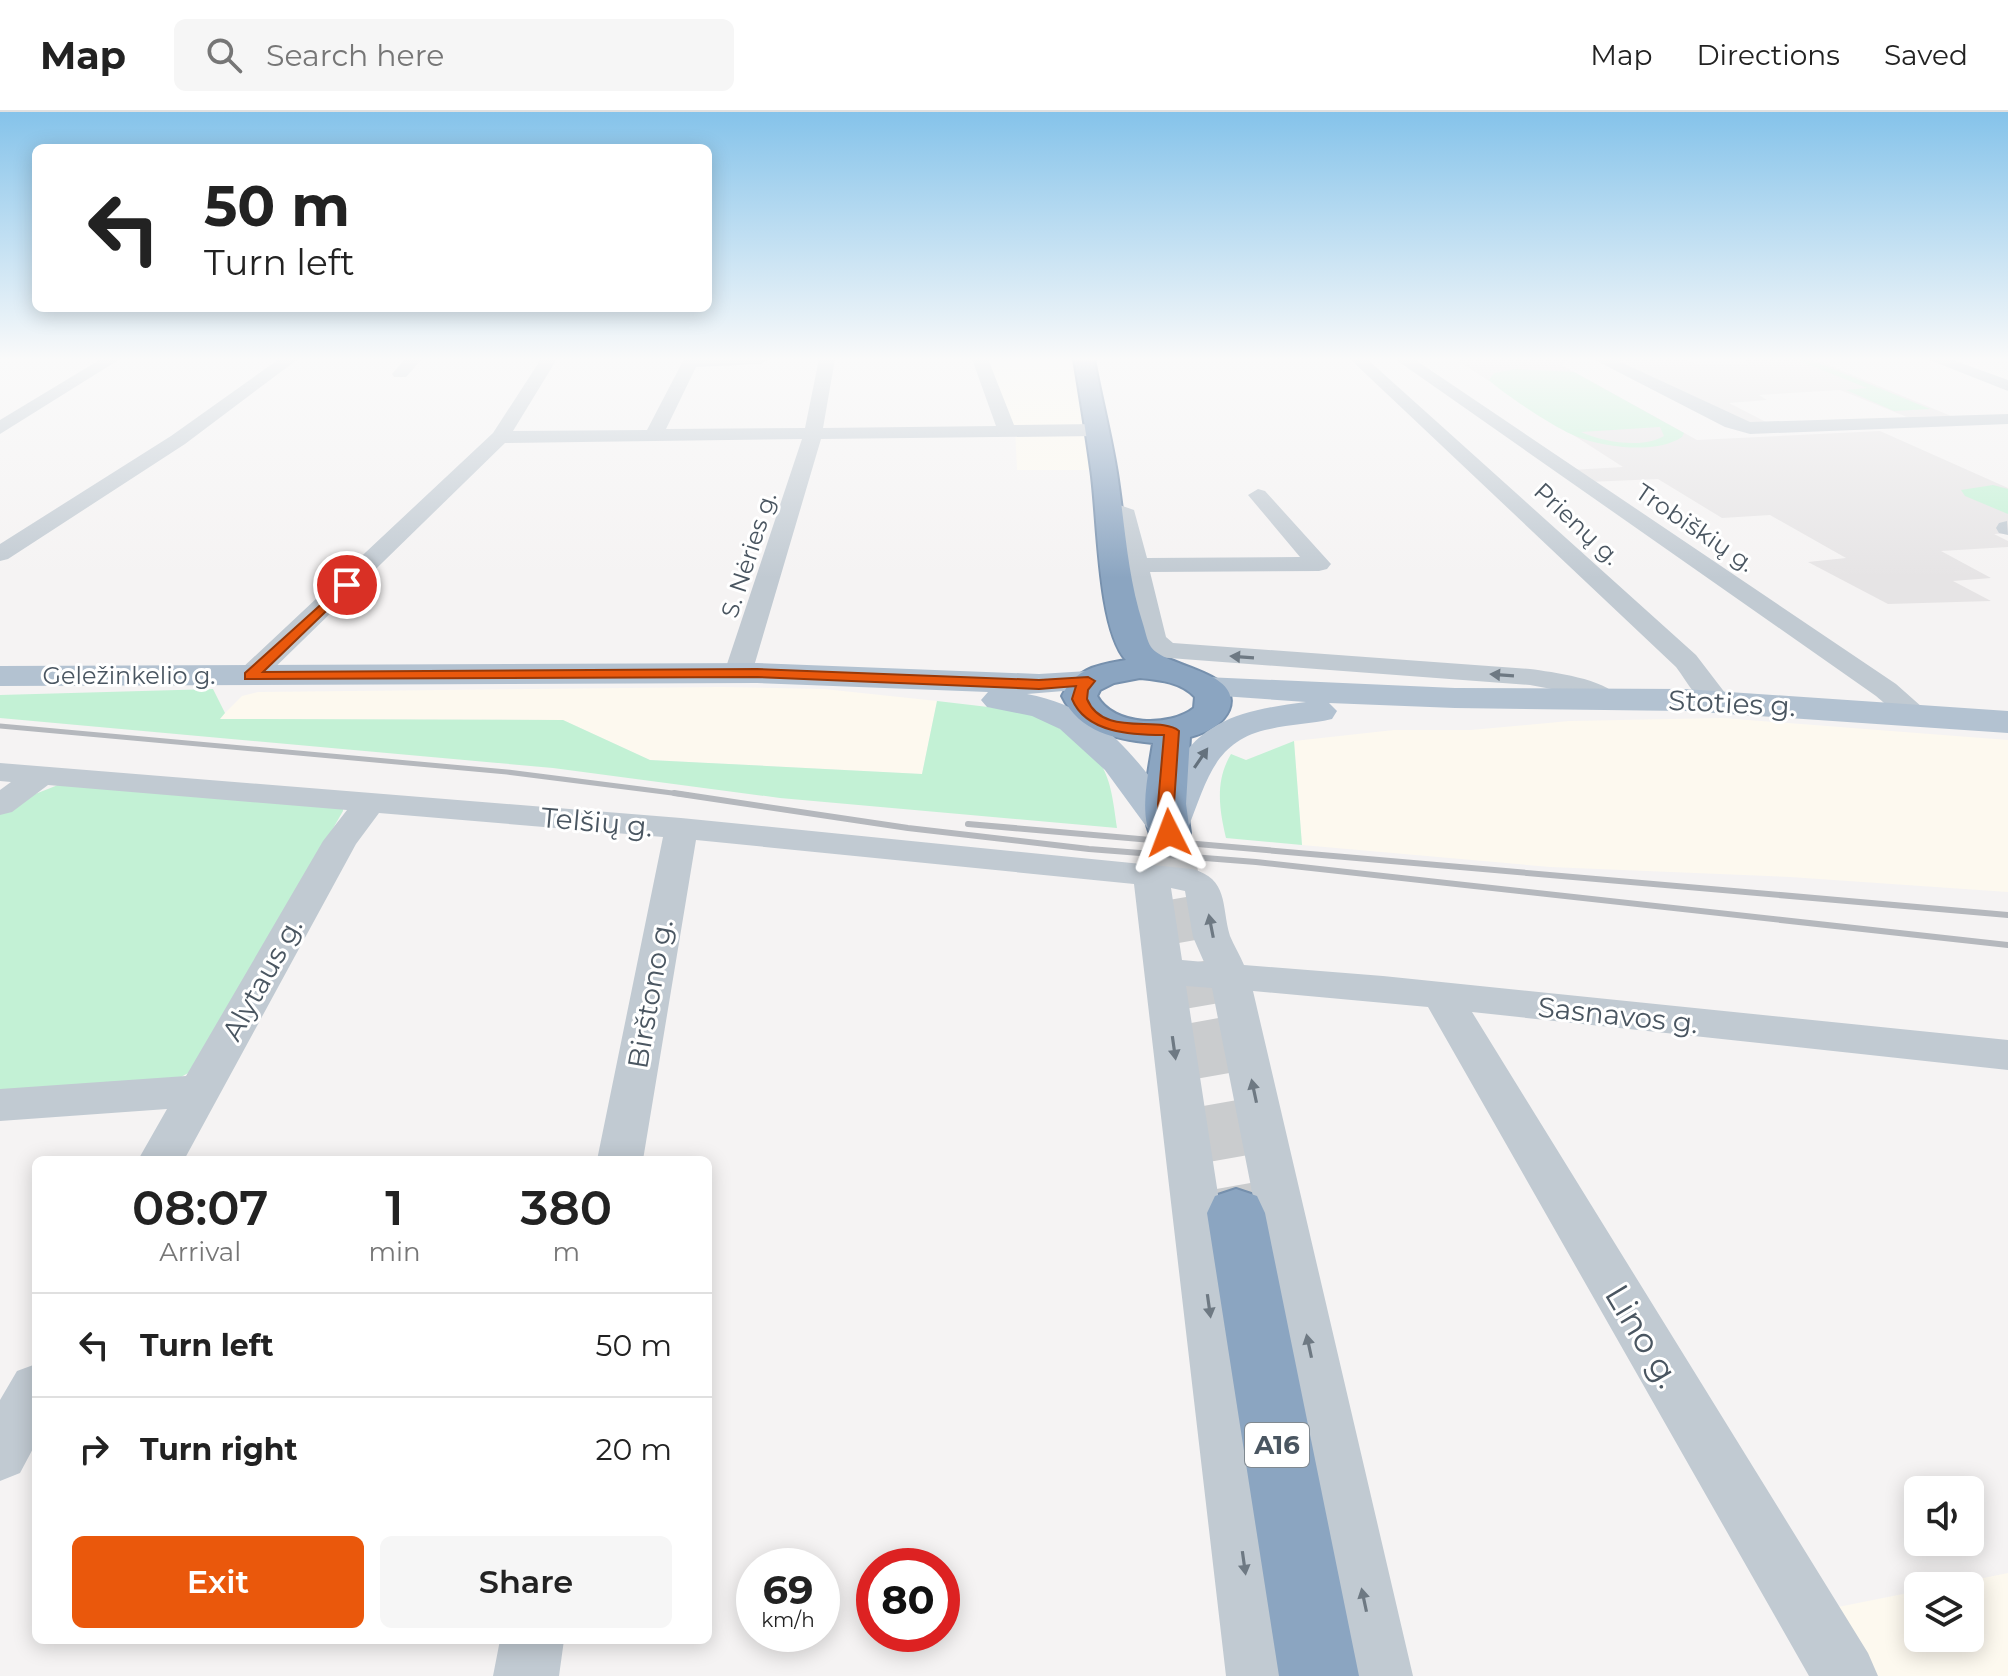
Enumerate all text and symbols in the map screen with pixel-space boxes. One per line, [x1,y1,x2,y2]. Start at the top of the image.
search box [174,19,734,91]
text: Map [40,32,126,79]
icon: search [202,33,246,77]
text: Search here [266,37,444,74]
text: Map [1590,38,1652,72]
text: Directions [1696,38,1840,72]
text: Saved [1884,38,1968,72]
text: 50 m [204,172,350,240]
icon: left [72,176,176,280]
text: Turn left [204,240,355,284]
street label: Prienų g. [1528,476,1626,571]
street label: Trobiškių g. [1630,477,1760,578]
street label: S. Nėries g. [715,488,782,621]
pin [313,551,381,619]
icon: arrive [325,563,369,607]
one-way arrow [1229,651,1254,664]
street label: Geležinkelio g. [43,661,215,690]
one-way arrow [1489,668,1514,681]
street label: Stoties g. [1667,683,1797,723]
one-way arrow [1193,747,1208,768]
position arrow [1127,791,1211,875]
street label: Telšių g. [540,800,654,844]
street label: Alytaus g. [214,912,310,1046]
one-way arrow [1204,913,1216,938]
street label: Birštono g. [620,917,680,1071]
street label: Sasnavos g. [1536,990,1700,1040]
one-way arrow [1168,1036,1181,1061]
one-way arrow [1247,1079,1260,1104]
text: 08:07 [132,1179,268,1237]
text: 1 [385,1179,404,1237]
text: 380 [520,1179,612,1237]
text: Arrival [159,1236,241,1268]
text: min [368,1236,421,1268]
text: m [552,1236,580,1268]
street label: Lino g. [1596,1277,1690,1395]
one-way arrow [1202,1294,1215,1319]
icon: left [72,1323,116,1367]
text: Turn left [140,1327,273,1364]
text: 50 m [595,1327,672,1364]
one-way arrow [1302,1333,1315,1358]
road number: A16 [1245,1423,1309,1467]
icon: right [72,1427,116,1471]
text: Turn right [140,1431,297,1468]
text: 20 m [595,1431,672,1468]
map controls [1904,1476,1984,1652]
button: sound [1904,1476,1984,1556]
button: Exit [72,1536,364,1628]
button: Share [380,1536,672,1628]
speed limit sign: 80 [856,1548,960,1652]
one-way arrow [1238,1551,1251,1576]
text: 69 [763,1565,813,1614]
button: layers [1904,1572,1984,1652]
one-way arrow [1357,1587,1370,1612]
text: km/h [761,1608,815,1632]

